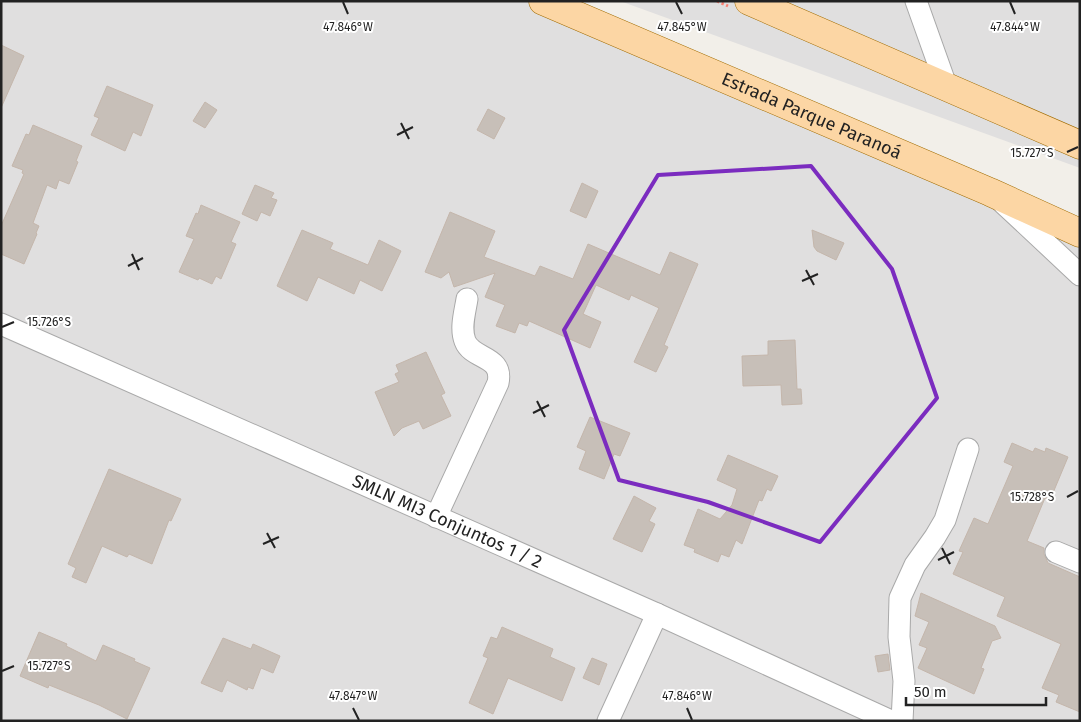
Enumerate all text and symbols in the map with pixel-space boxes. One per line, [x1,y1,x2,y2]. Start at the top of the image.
text: 47.846°W [323,20,373,34]
text: 47.845°W [657,20,707,34]
text: 47.844°W [990,20,1040,34]
street label: Estrada Parque Paranoá [718,68,905,164]
text: 15.727°S [1010,146,1054,160]
text: 15.726°S [27,315,72,329]
street label: SMLN MI3 Conjuntos 1 / 2 [349,470,546,573]
text: 15.728°S [1010,490,1055,504]
text: 15.727°S [27,659,71,673]
scale bar [906,674,1046,706]
text: 50 m [914,683,947,701]
text: 47.847°W [329,689,377,703]
text: 47.846°W [662,689,712,703]

